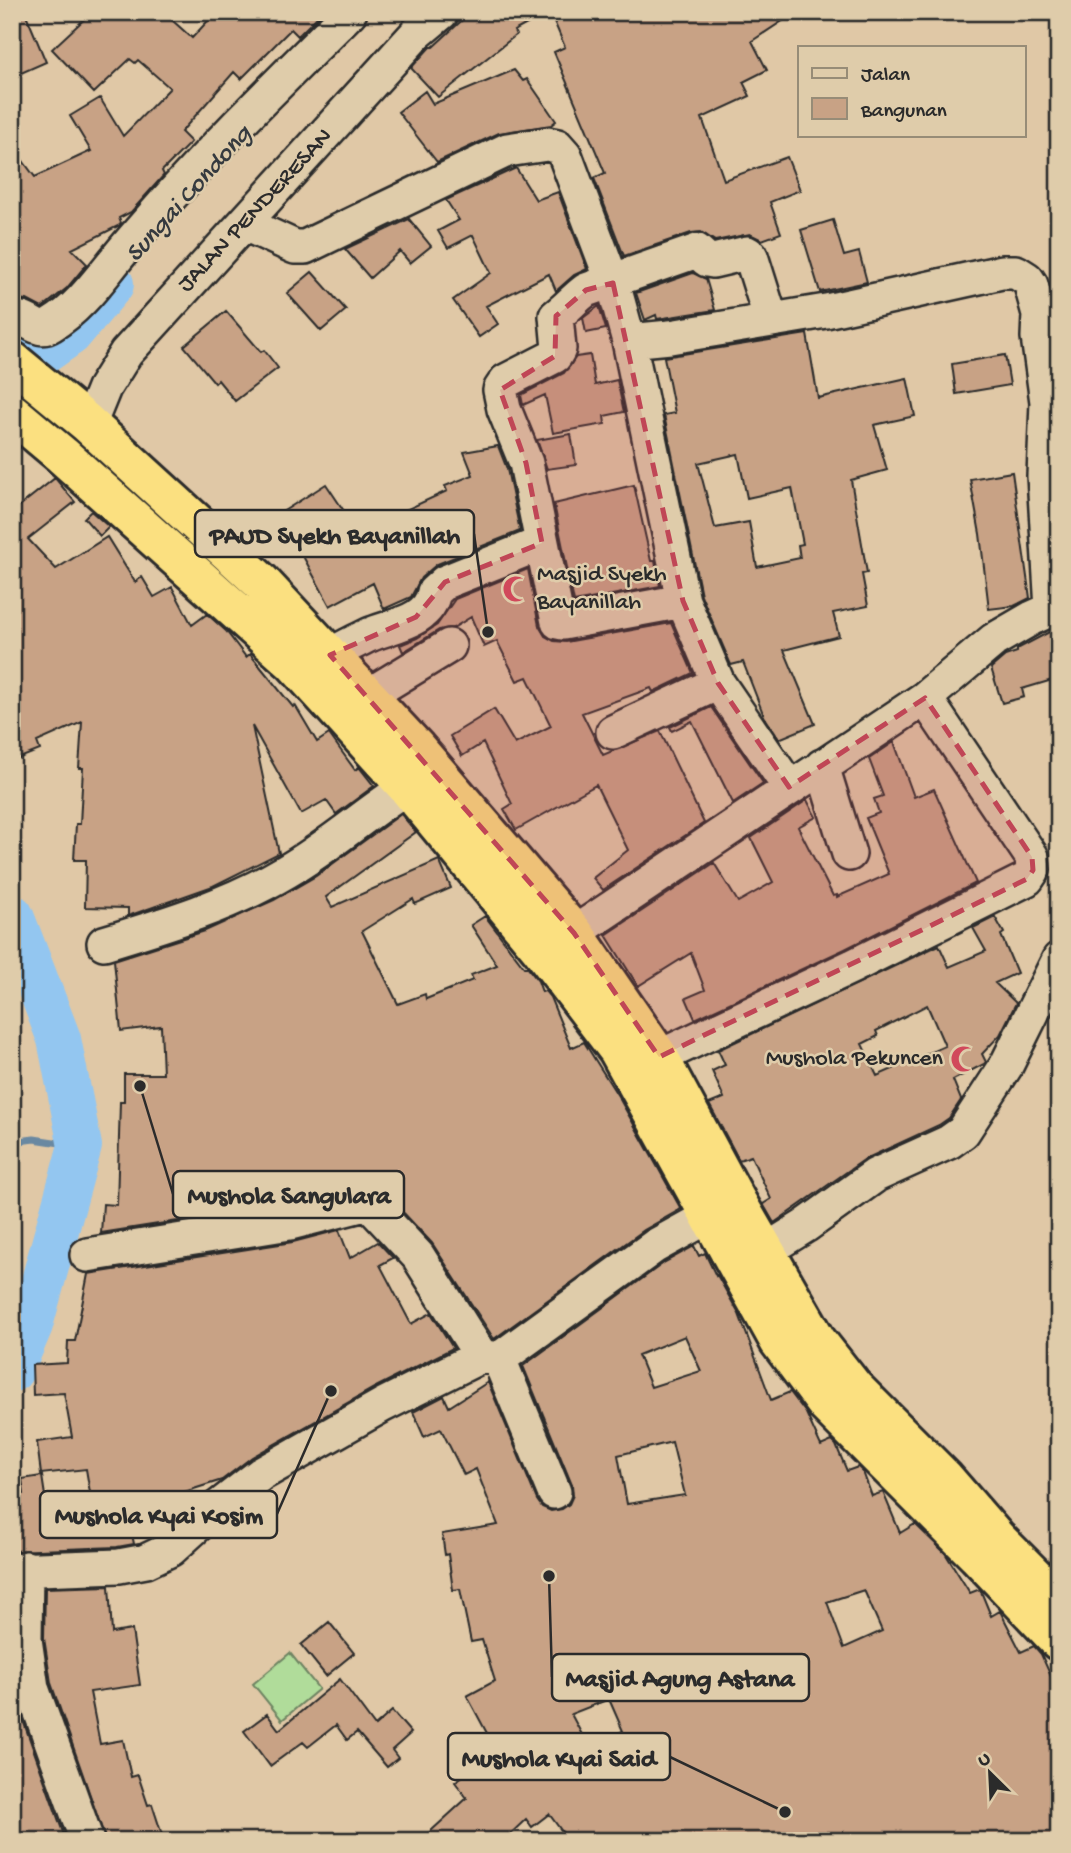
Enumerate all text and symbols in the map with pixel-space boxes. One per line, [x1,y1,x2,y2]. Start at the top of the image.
legend [798,46,1026,136]
text: Jalan [861,64,910,89]
text: Bangunan [860,100,947,125]
water label: Sungai Condong [120,119,261,270]
street label: JALAN PENDERESAN [172,123,340,299]
callout: PAUD Syekh Bayanillah [195,510,474,557]
text: PAUD Syekh Bayanillah [208,523,460,554]
place label: Masjid Syekh Bayanillah [536,561,667,618]
mosque icon: Masjid Syekh Bayanillah [501,574,531,604]
mosque icon: Mushola Pekuncen [949,1044,979,1074]
place label: Mushola Pekuncen [766,1045,944,1074]
callout: Mushola Sangulara [173,1171,404,1218]
text: Mushola Sangulara [187,1183,392,1214]
callout: Mushola Kyai Kosim [40,1491,277,1538]
text: Mushola Kyai Kosim [55,1503,264,1534]
callout: Masjid Agung Astana [552,1654,809,1701]
text: Masjid Agung Astana [565,1666,796,1697]
callout: Mushola Kyai Said [448,1733,670,1780]
north arrow [956,1738,1026,1808]
text: Mushola Kyai Said [462,1746,659,1777]
text: U [975,1748,994,1773]

